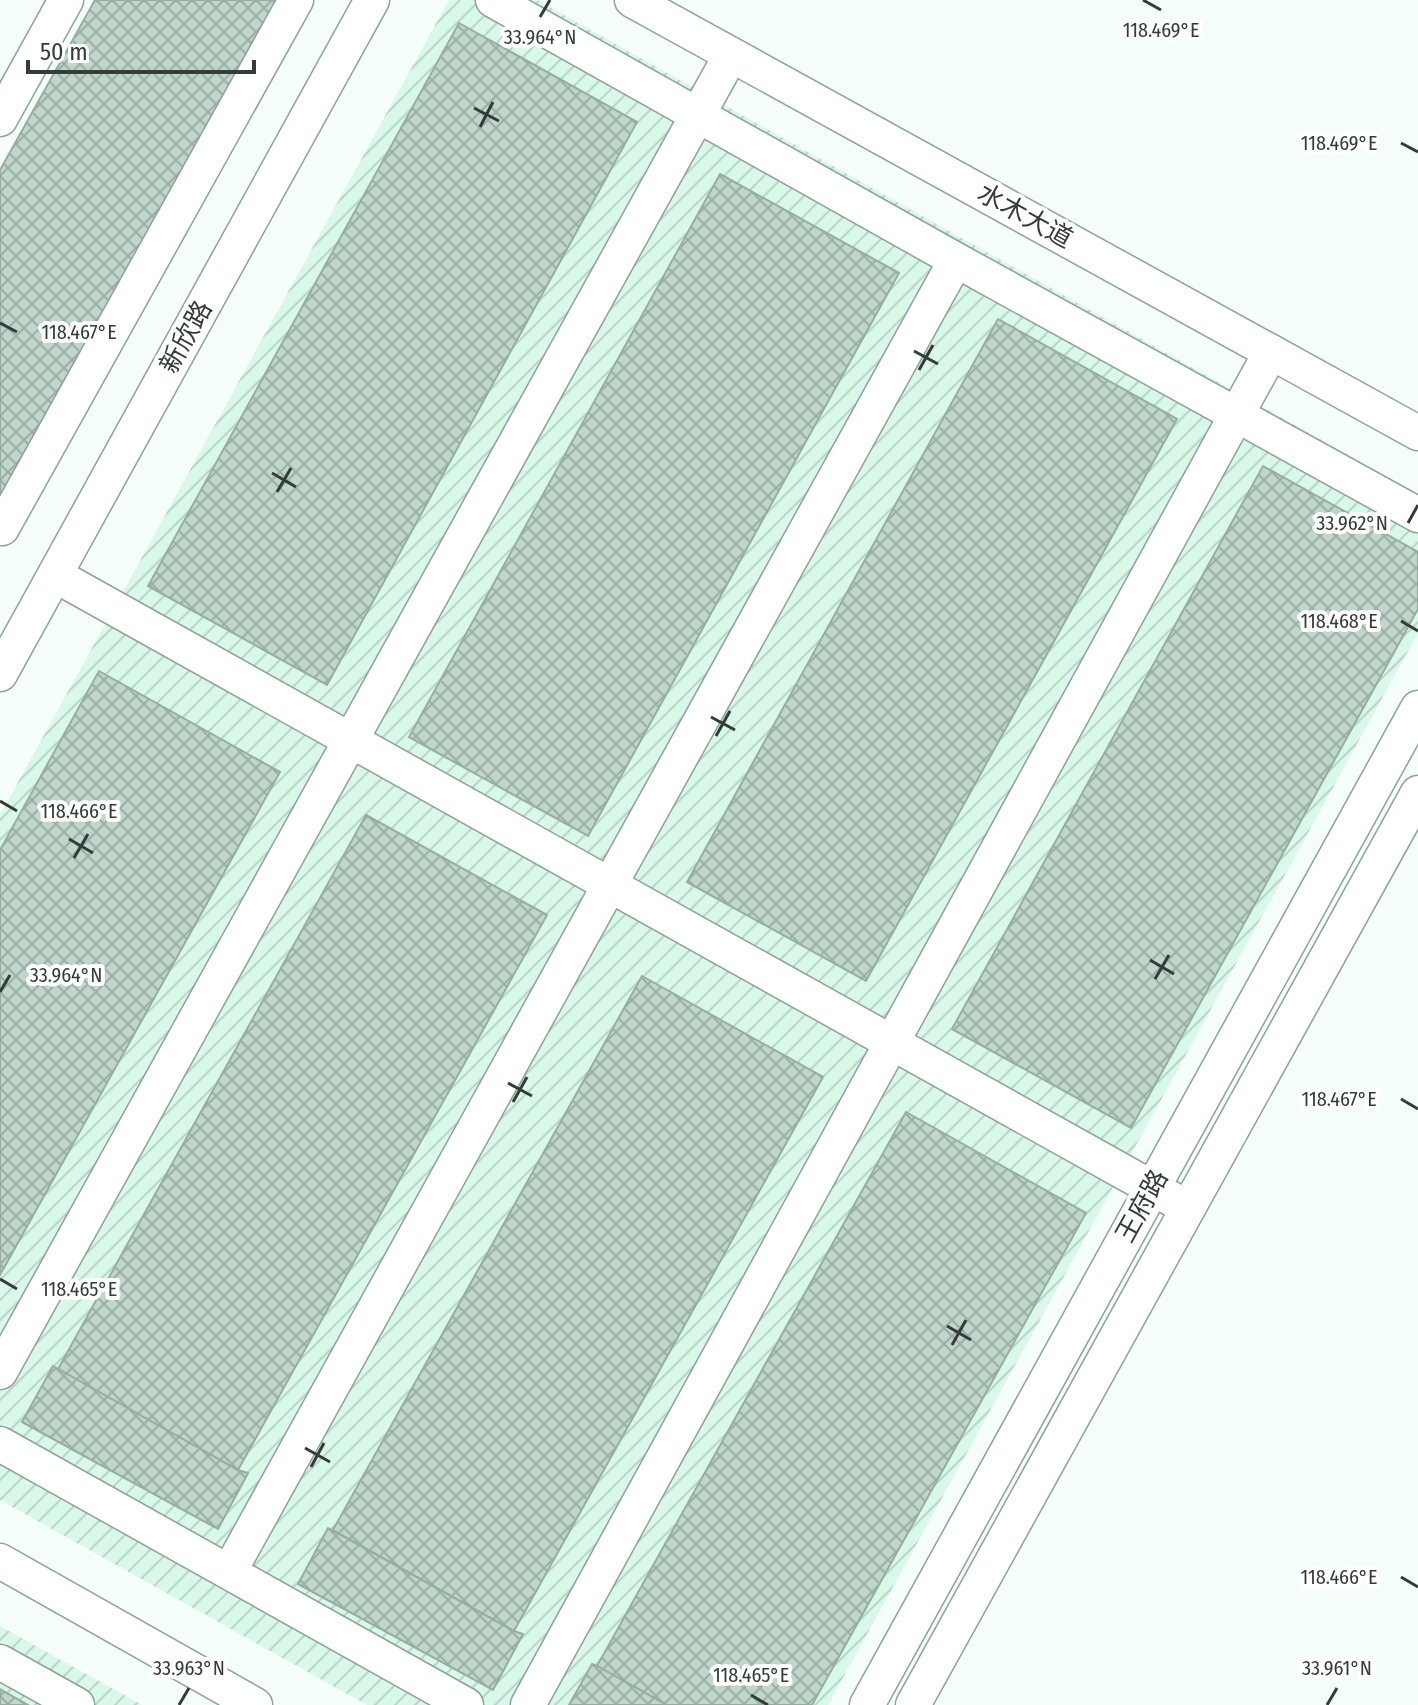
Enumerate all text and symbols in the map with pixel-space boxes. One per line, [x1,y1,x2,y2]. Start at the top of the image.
text: 118.469°E [1123,18,1199,42]
scale bar [28,24,254,74]
text: 33.964°N [504,25,576,49]
text: 50 m [40,38,88,66]
text: 118.469°E [1301,131,1377,155]
street label: 水木大道 [972,177,1078,255]
street label: 新欣路 [154,295,218,379]
text: 118.467°E [41,320,117,344]
text: 33.962°N [1316,511,1388,535]
text: 118.468°E [1300,609,1378,633]
text: 118.466°E [41,799,117,823]
text: 33.964°N [30,963,102,987]
text: 118.467°E [1301,1087,1377,1111]
street label: 王府路 [1110,1164,1174,1248]
text: 118.465°E [41,1277,117,1301]
text: 118.466°E [1301,1565,1377,1589]
text: 33.963°N [153,1656,225,1680]
text: 33.961°N [1302,1656,1372,1680]
text: 118.465°E [713,1663,789,1687]

